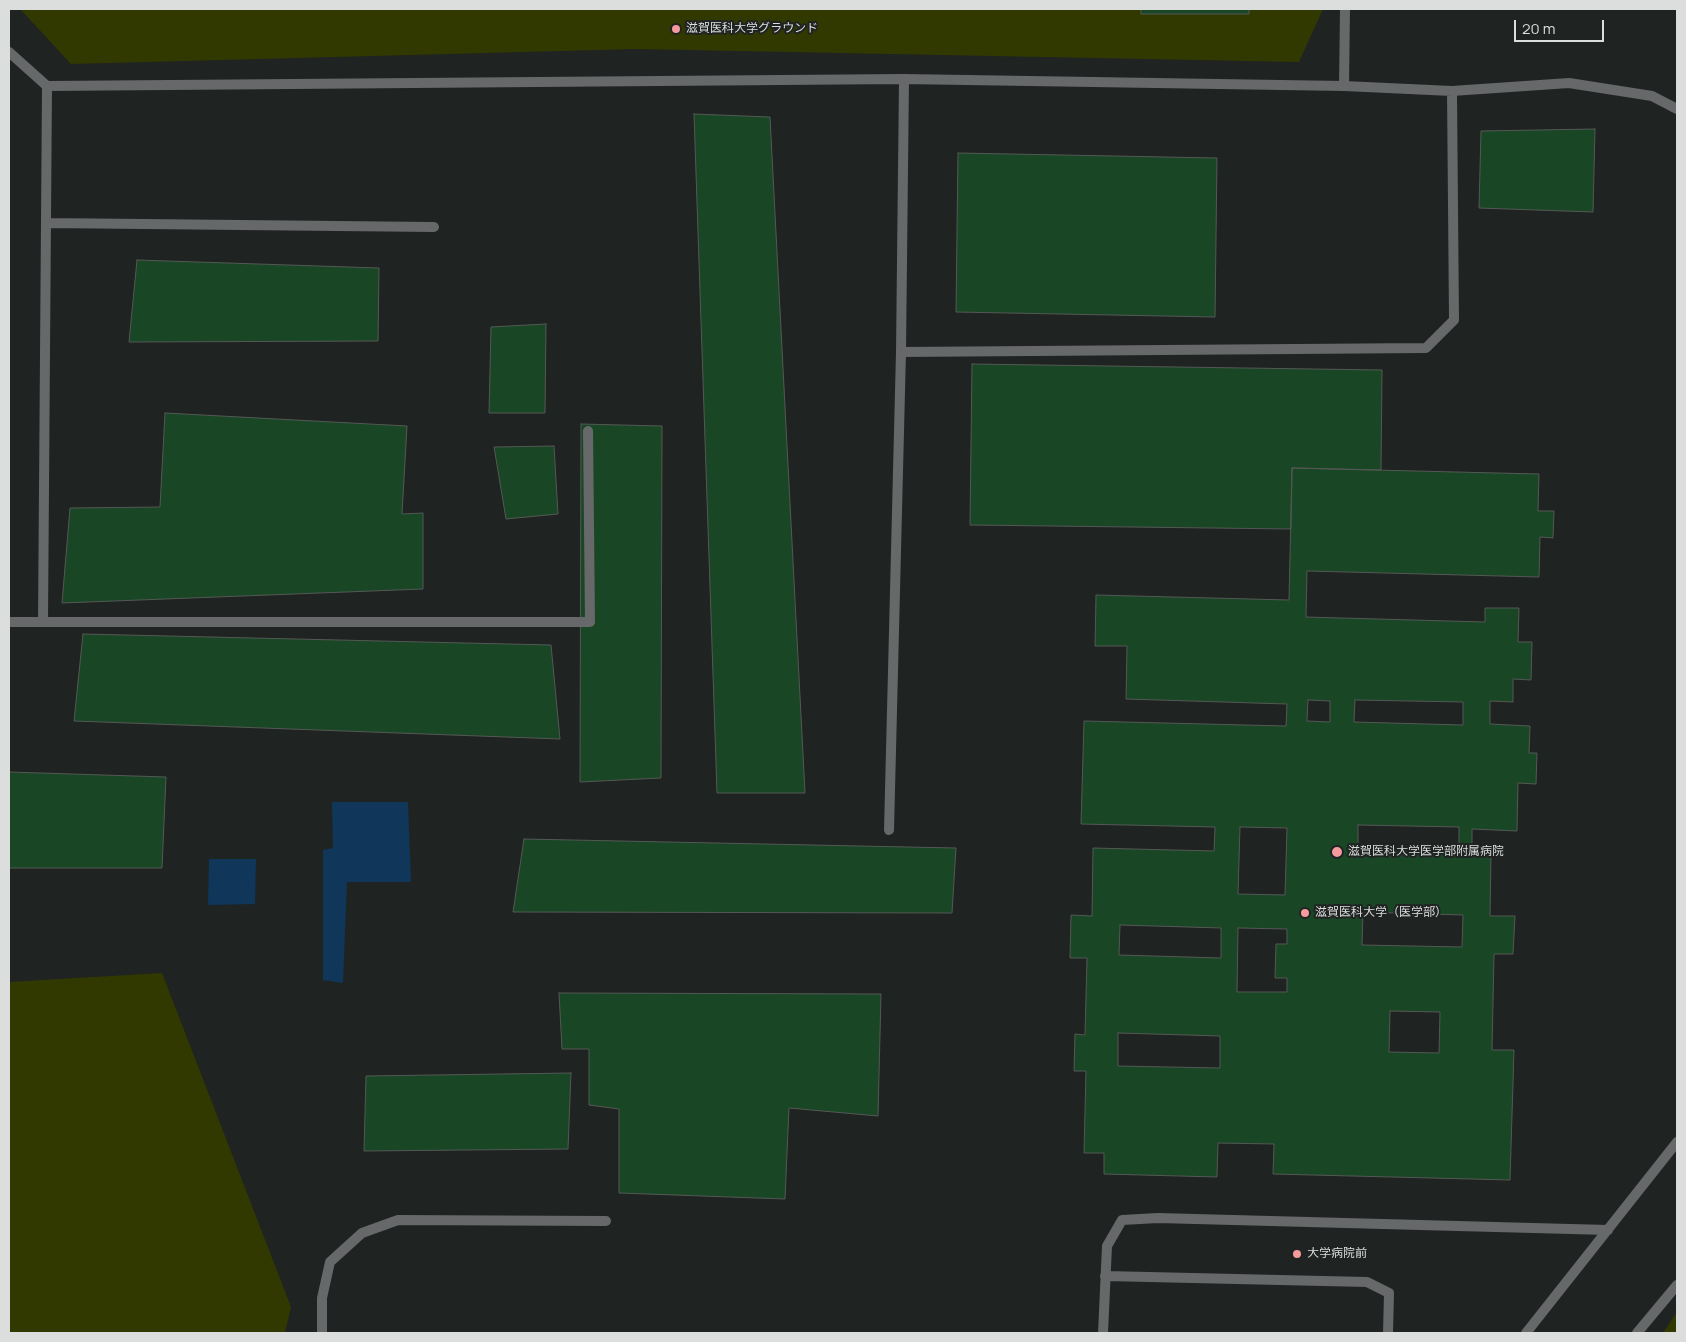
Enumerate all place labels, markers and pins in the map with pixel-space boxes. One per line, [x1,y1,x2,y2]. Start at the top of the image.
place label: 滋賀医科大学グラウンド [686,22,818,36]
marker: 滋賀医科大学グラウンド [670,23,682,35]
marker: 滋賀医科大学医学部附属病院 [1330,845,1344,859]
place label: 滋賀医科大学医学部附属病院 [1348,845,1504,859]
place label: 滋賀医科大学（医学部） [1315,906,1447,920]
marker: 滋賀医科大学（医学部） [1299,907,1311,919]
place label: 大学病院前 [1307,1247,1367,1261]
marker: 大学病院前 [1291,1248,1303,1260]

